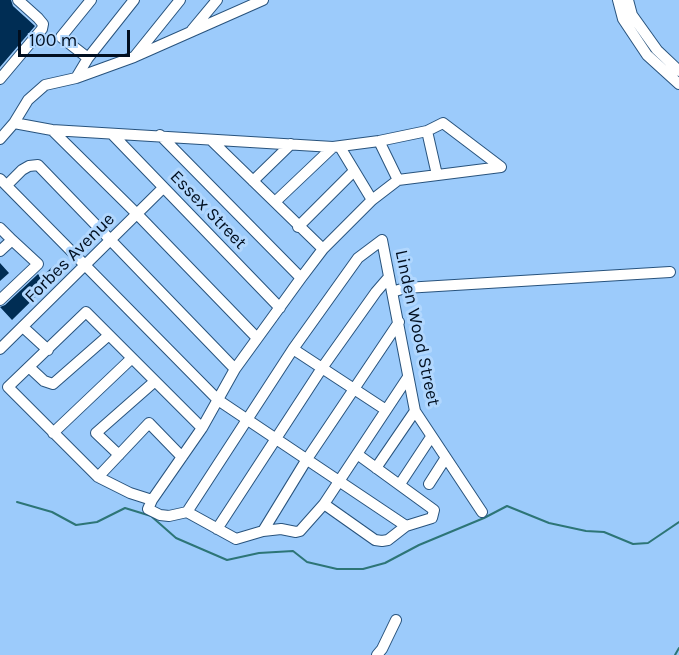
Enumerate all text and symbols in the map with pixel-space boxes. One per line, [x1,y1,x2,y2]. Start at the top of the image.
scale bar [21,18,134,56]
text: 100 m [29,29,77,51]
street label: Essex Street [165,166,251,254]
street label: Forbes Avenue [21,209,119,307]
street label: Linden Wood Street [390,248,444,408]

